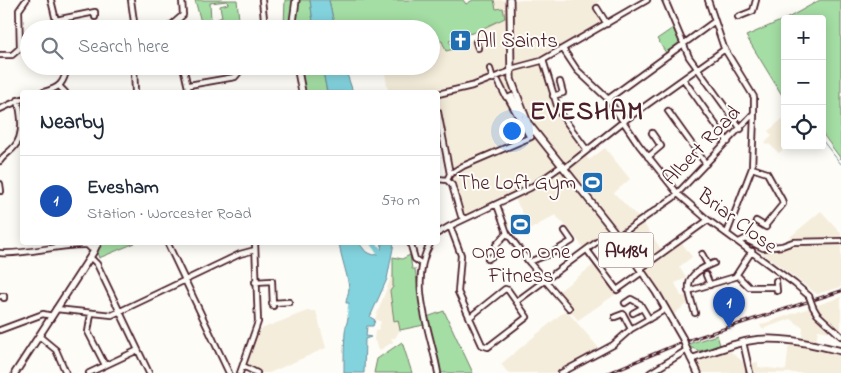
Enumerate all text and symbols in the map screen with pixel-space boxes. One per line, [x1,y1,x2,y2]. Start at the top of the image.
map controls [781,15,826,150]
button: + [781,15,826,60]
search box [20,20,440,75]
place label: All Saints [476,27,558,57]
church icon: All Saints [448,28,472,52]
icon: search [38,34,66,62]
text: Search here [78,34,169,61]
button: − [781,60,826,105]
district label: EVESHAM [530,94,644,132]
street label: Albert Road [656,99,749,193]
button: locate [781,105,826,150]
text: Nearby [40,108,104,138]
your location [499,118,525,144]
place label: The Loft Gym [458,169,576,201]
sports icon: The Loft Gym [580,170,604,194]
text: Evesham [87,175,159,202]
street label: Briar Close [690,181,784,262]
text: 1 [53,189,59,213]
text: 570 m [381,189,420,213]
text: Station · Worcester Road [87,202,252,226]
sports icon: One on One Fitness [509,212,533,236]
road number: A4184 [598,232,654,268]
place label: One on One Fitness [472,238,571,292]
pin: 1 [713,287,745,328]

